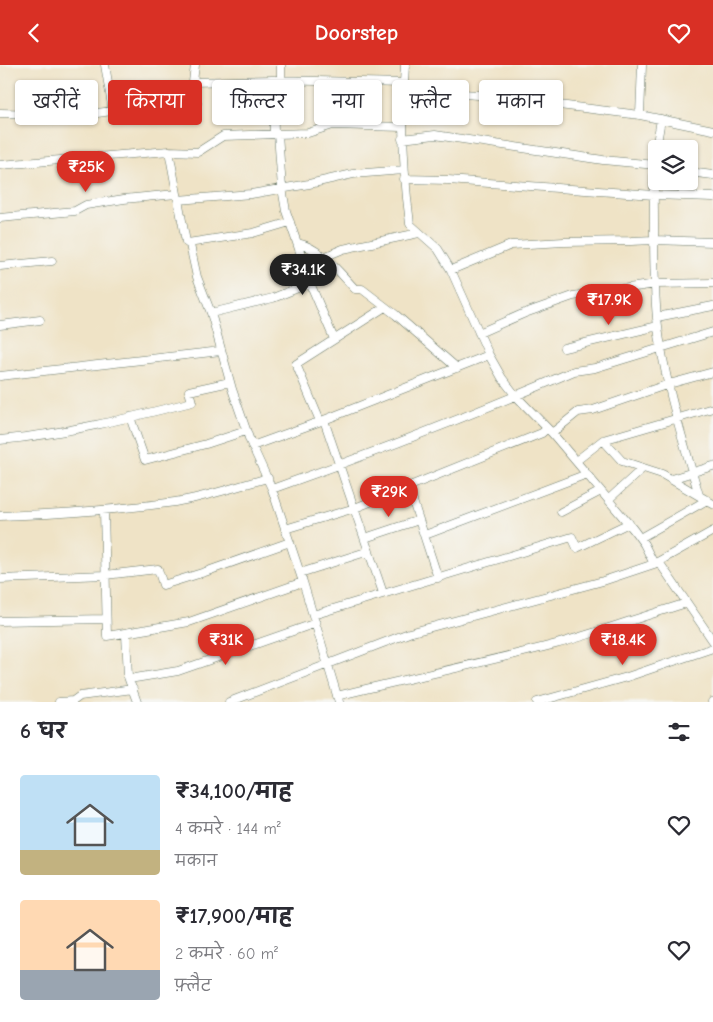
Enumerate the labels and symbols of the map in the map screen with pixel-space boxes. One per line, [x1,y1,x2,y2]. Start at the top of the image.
pin: ₹25K [56,151,116,193]
pin: ₹34.1K [262,253,344,296]
pin: ₹17.9K [568,283,650,326]
pin: ₹29K [359,475,419,518]
pin: ₹31K [196,623,256,666]
pin: ₹18.4K [582,623,664,666]

